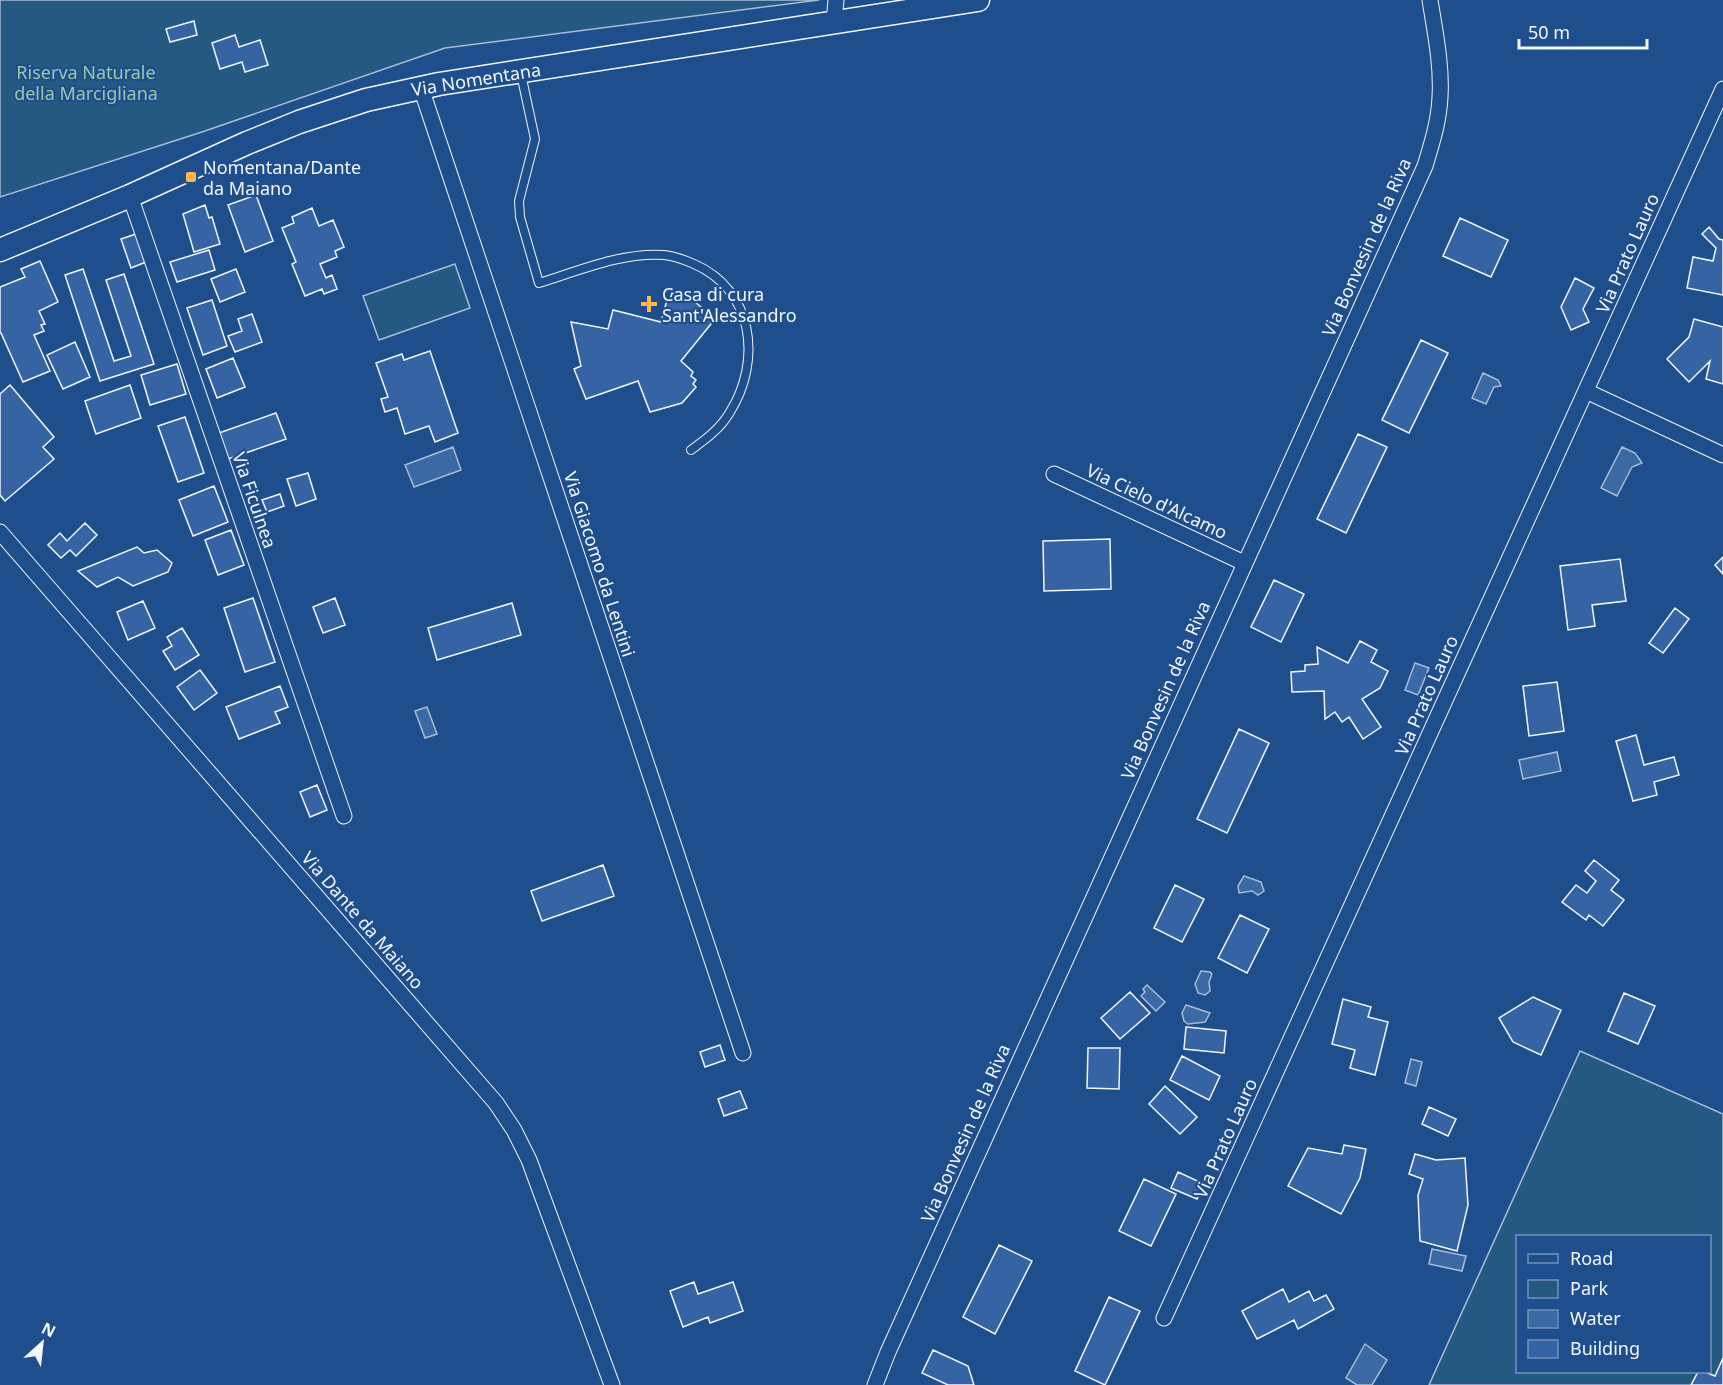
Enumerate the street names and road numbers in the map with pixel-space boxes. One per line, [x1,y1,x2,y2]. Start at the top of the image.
street label: Via Nomentana [410,57,542,101]
street label: Via Bonvesin de la Riva [1316,154,1416,340]
street label: Via Prato Lauro [1590,189,1664,317]
street label: Via Ficulnea [227,449,283,551]
street label: Via Cielo d'Alcamo [1083,458,1231,544]
street label: Via Giacomo da Lentini [559,468,641,660]
street label: Via Bonvesin de la Riva [1115,597,1215,783]
street label: Via Prato Lauro [1389,631,1463,759]
street label: Via Dante da Maiano [297,846,429,994]
street label: Via Bonvesin de la Riva [915,1040,1015,1226]
street label: Via Prato Lauro [1188,1074,1262,1202]

